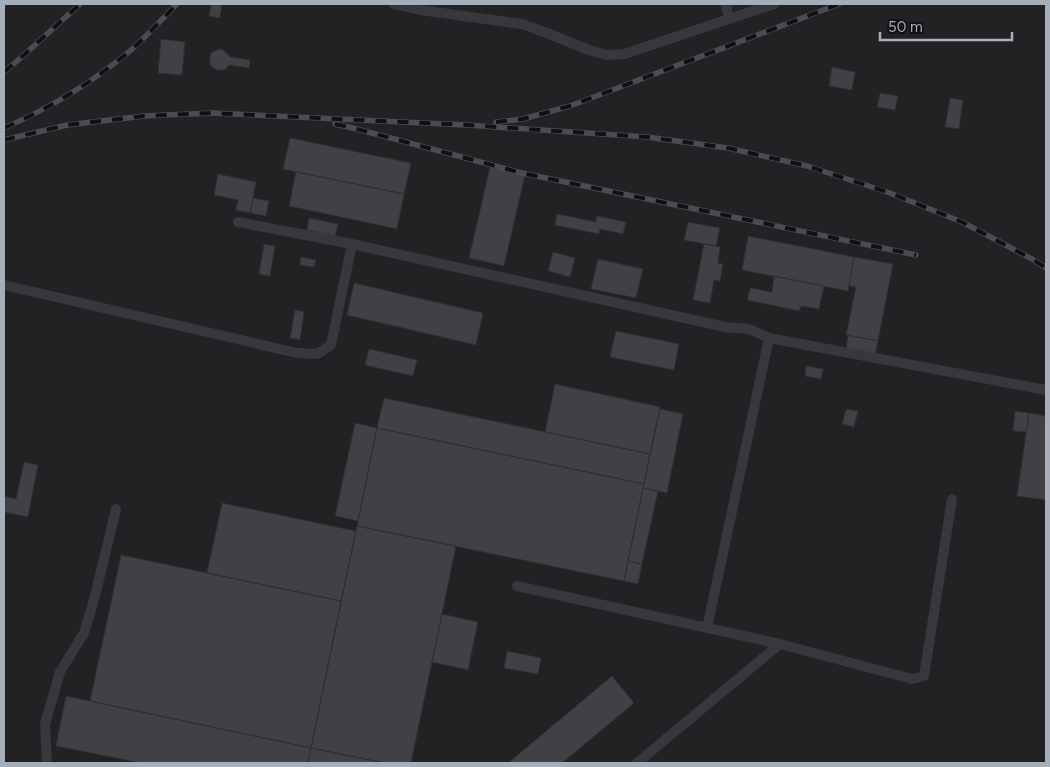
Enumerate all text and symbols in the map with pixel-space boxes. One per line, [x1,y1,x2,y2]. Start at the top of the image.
scale bar [880,10,1012,42]
text: 50 m [888,18,923,36]

